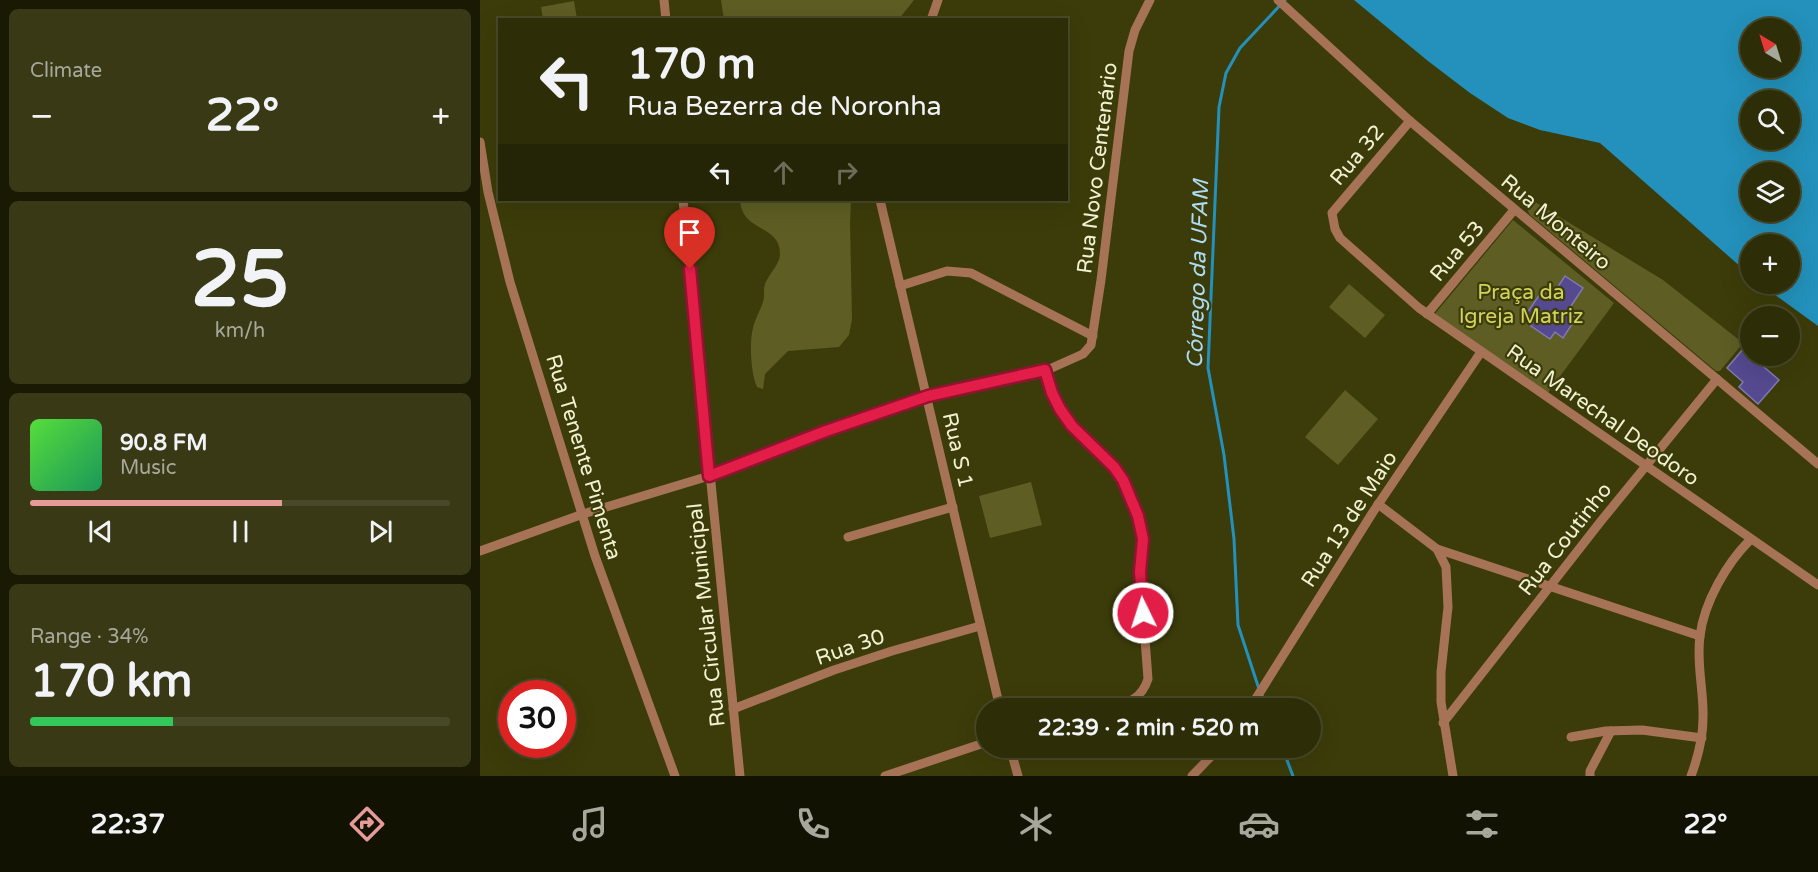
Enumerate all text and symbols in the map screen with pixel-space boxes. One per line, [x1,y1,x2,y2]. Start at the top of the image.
north arrow [1740,18,1800,78]
map controls [1740,18,1800,366]
text: 170 m [627,39,756,90]
icon: left [528,42,606,120]
text: Climate [30,59,102,83]
street label: Rua Novo Centenário [1072,61,1123,275]
text: 22° [206,89,279,143]
text: Rua Bezerra de Noronha [627,90,942,123]
button: search [1740,90,1800,150]
text: − [30,97,54,136]
text: + [431,97,450,136]
street label: Rua 32 [1325,120,1390,191]
icon: left [704,156,737,189]
icon: ahead [767,156,800,189]
icon: right [830,156,863,189]
button: layers [1740,162,1800,222]
street label: Rua Monteiro [1496,169,1616,276]
water label: Córrego da UFAM [1182,177,1214,369]
pin [664,207,715,269]
icon: arrive [673,216,706,249]
street label: Rua 53 [1425,216,1490,287]
text: 25 [191,233,289,327]
button: + [1740,234,1800,294]
park label: Praça da Igreja Matriz [1459,280,1583,329]
button: − [1740,306,1800,366]
text: km/h [215,319,265,343]
street label: Rua Marechal Deodoro [1501,339,1704,492]
street label: Rua Tenente Pimenta [540,351,627,563]
street label: Rua S 1 [937,410,978,490]
text: 90.8 FM [120,430,207,456]
street label: Rua 13 de Maio [1296,446,1403,592]
text: Music [120,456,176,480]
street label: Rua Coutinho [1514,478,1617,601]
street label: Rua Circular Municipal [682,502,731,728]
icon: previous [84,515,117,548]
icon: pause [224,515,257,548]
icon: next [364,515,397,548]
position arrow [1111,581,1175,645]
street label: Rua 30 [812,624,888,671]
text: Range · 34% [30,625,149,649]
text: 170 km [30,655,192,709]
speed limit sign: 30 [498,680,576,758]
text: 22:39 · 2 min · 520 m [1038,715,1259,741]
icon: directions [346,803,388,845]
icon: music [569,803,611,845]
icon: phone [792,803,834,845]
icon: climate [1015,803,1057,845]
icon: car [1238,803,1280,845]
icon: filters [1461,803,1503,845]
text: 22:37 [90,808,165,841]
text: 22° [1683,808,1728,841]

